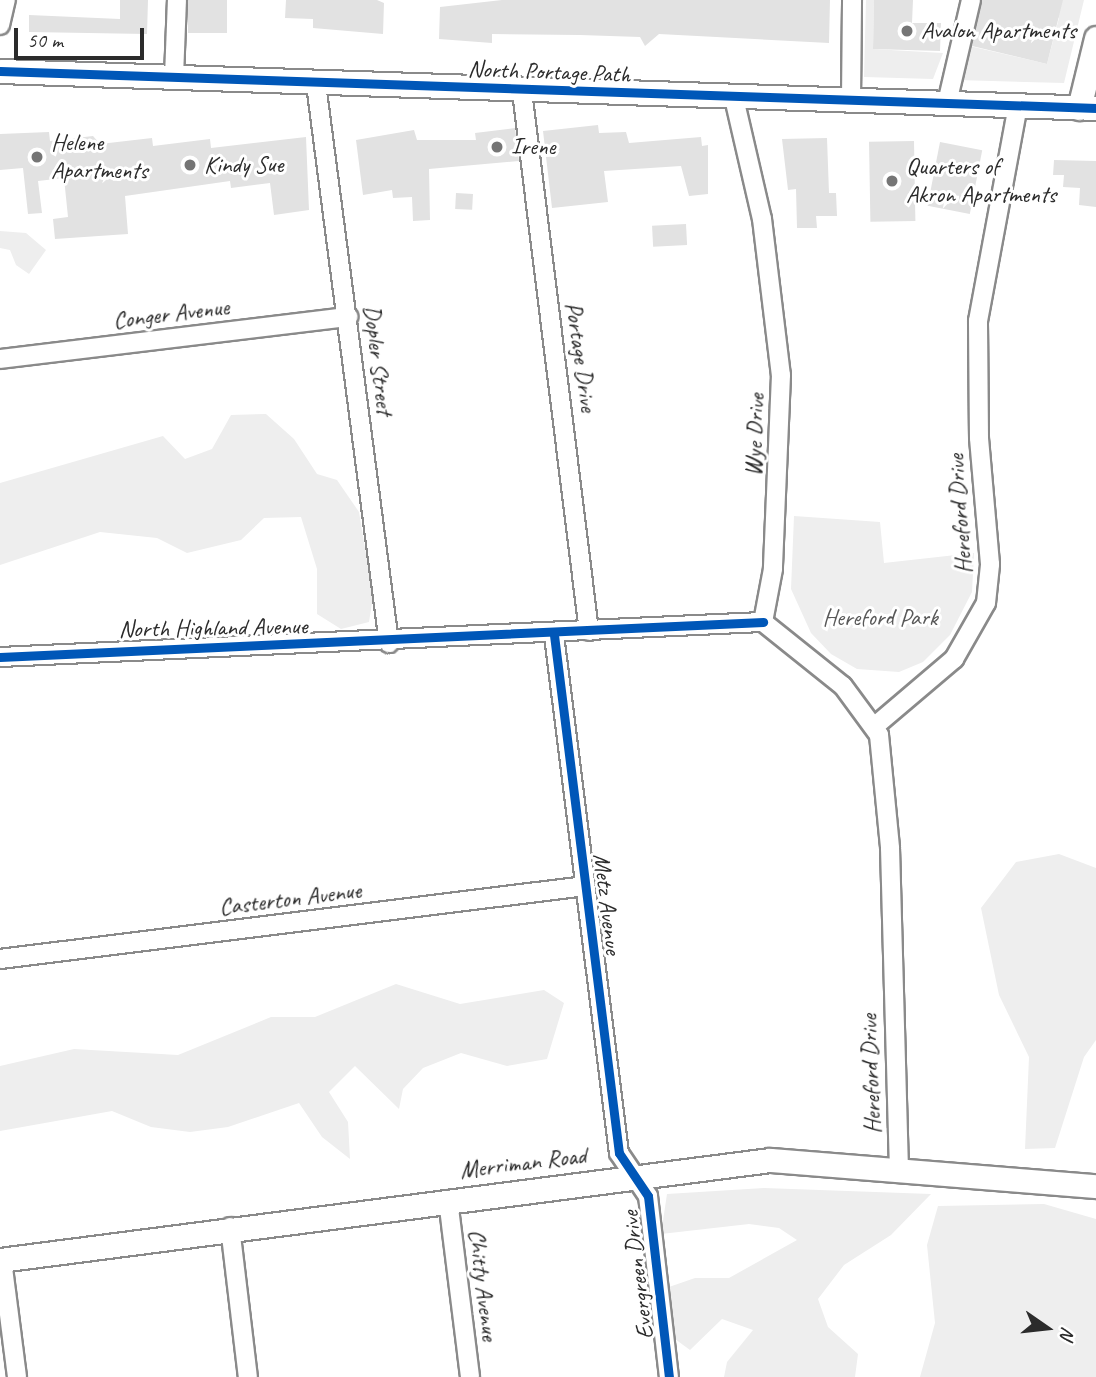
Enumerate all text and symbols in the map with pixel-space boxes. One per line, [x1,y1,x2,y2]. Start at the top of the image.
scale bar [18,14,147,58]
place label: Avalon Apartments [921,17,1077,45]
marker: Avalon Apartments [899,23,915,39]
text: 50 m [27,27,63,53]
street label: North Portage Path [467,55,631,89]
place label: Helene Apartments [51,129,147,185]
place label: Irene [511,133,555,161]
marker: Irene [489,139,505,155]
marker: Helene Apartments [29,149,45,165]
place label: Kindy Sue [204,151,283,179]
place label: Quarters of Akron Apartments [906,153,1057,209]
marker: Kindy Sue [182,157,198,173]
marker: Quarters of Akron Apartments [884,173,900,189]
street label: Conger Avenue [111,293,231,335]
street label: Portage Drive [559,300,603,414]
street label: Dopler Street [357,304,399,416]
street label: Wye Drive [739,393,771,477]
street label: Hereford Drive [941,453,979,575]
park label: Hereford Park [822,604,938,632]
street label: North Highland Avenue [118,612,308,644]
street label: Metz Avenue [587,852,627,956]
street label: Casterton Avenue [217,876,363,922]
street label: Hereford Drive [855,1013,887,1135]
street label: Merriman Road [458,1141,588,1185]
street label: Evergreen Drive [616,1209,660,1341]
street label: Chitty Avenue [462,1228,504,1342]
north arrow [1012,1293,1082,1363]
text: N [1054,1324,1080,1342]

